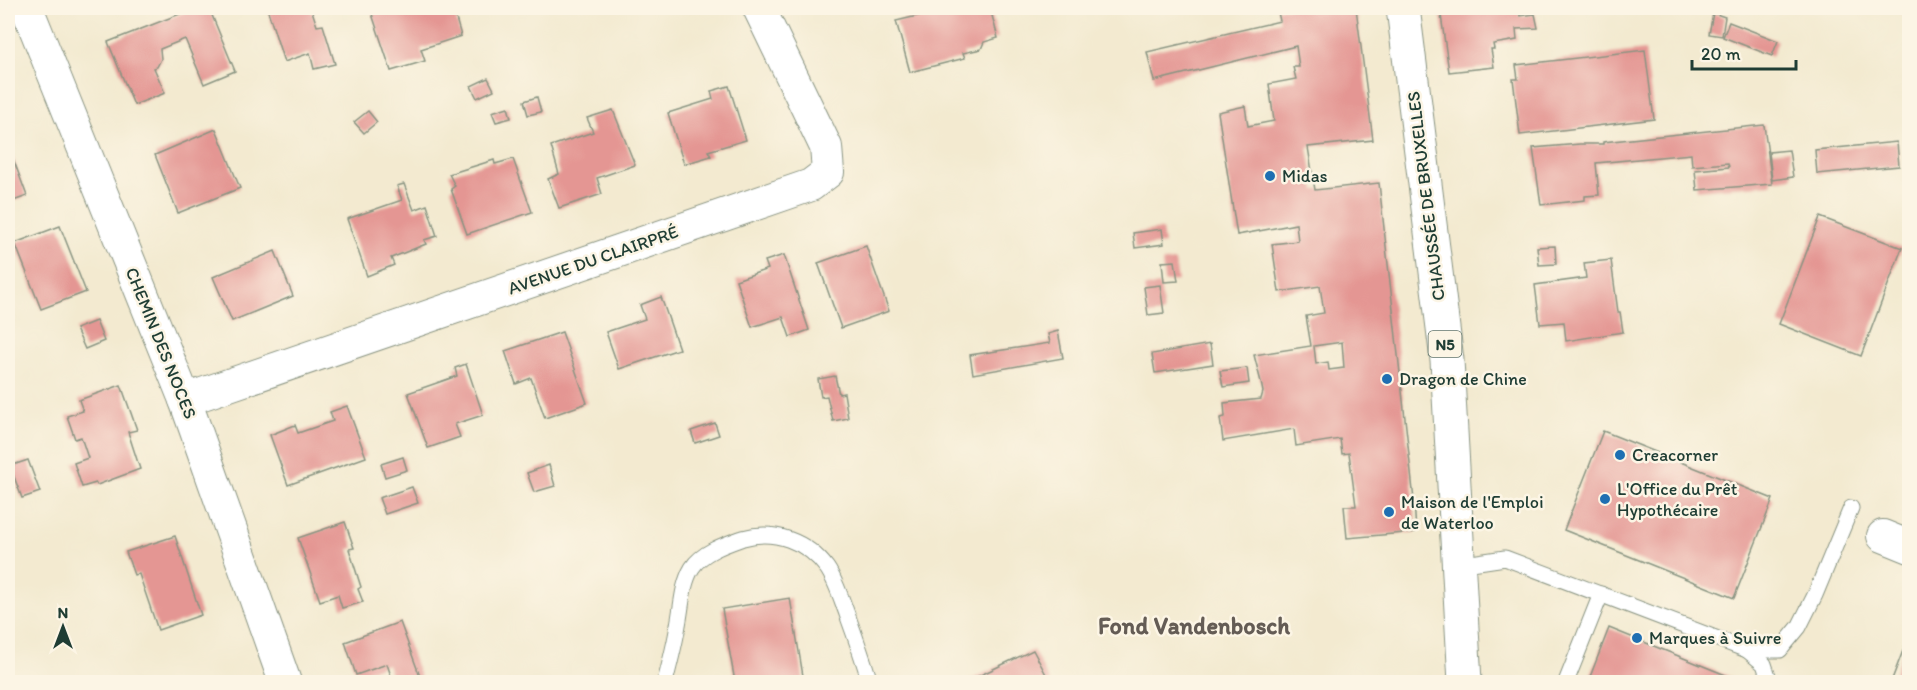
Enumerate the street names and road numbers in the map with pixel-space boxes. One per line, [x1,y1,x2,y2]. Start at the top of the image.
street label: CHAUSSÉE DE BRUXELLES [1402,90,1450,302]
street label: AVENUE DU CLAIRPRÉ [505,220,681,300]
street label: CHEMIN DES NOCES [121,264,201,422]
road number: N5 [1428,331,1462,357]

